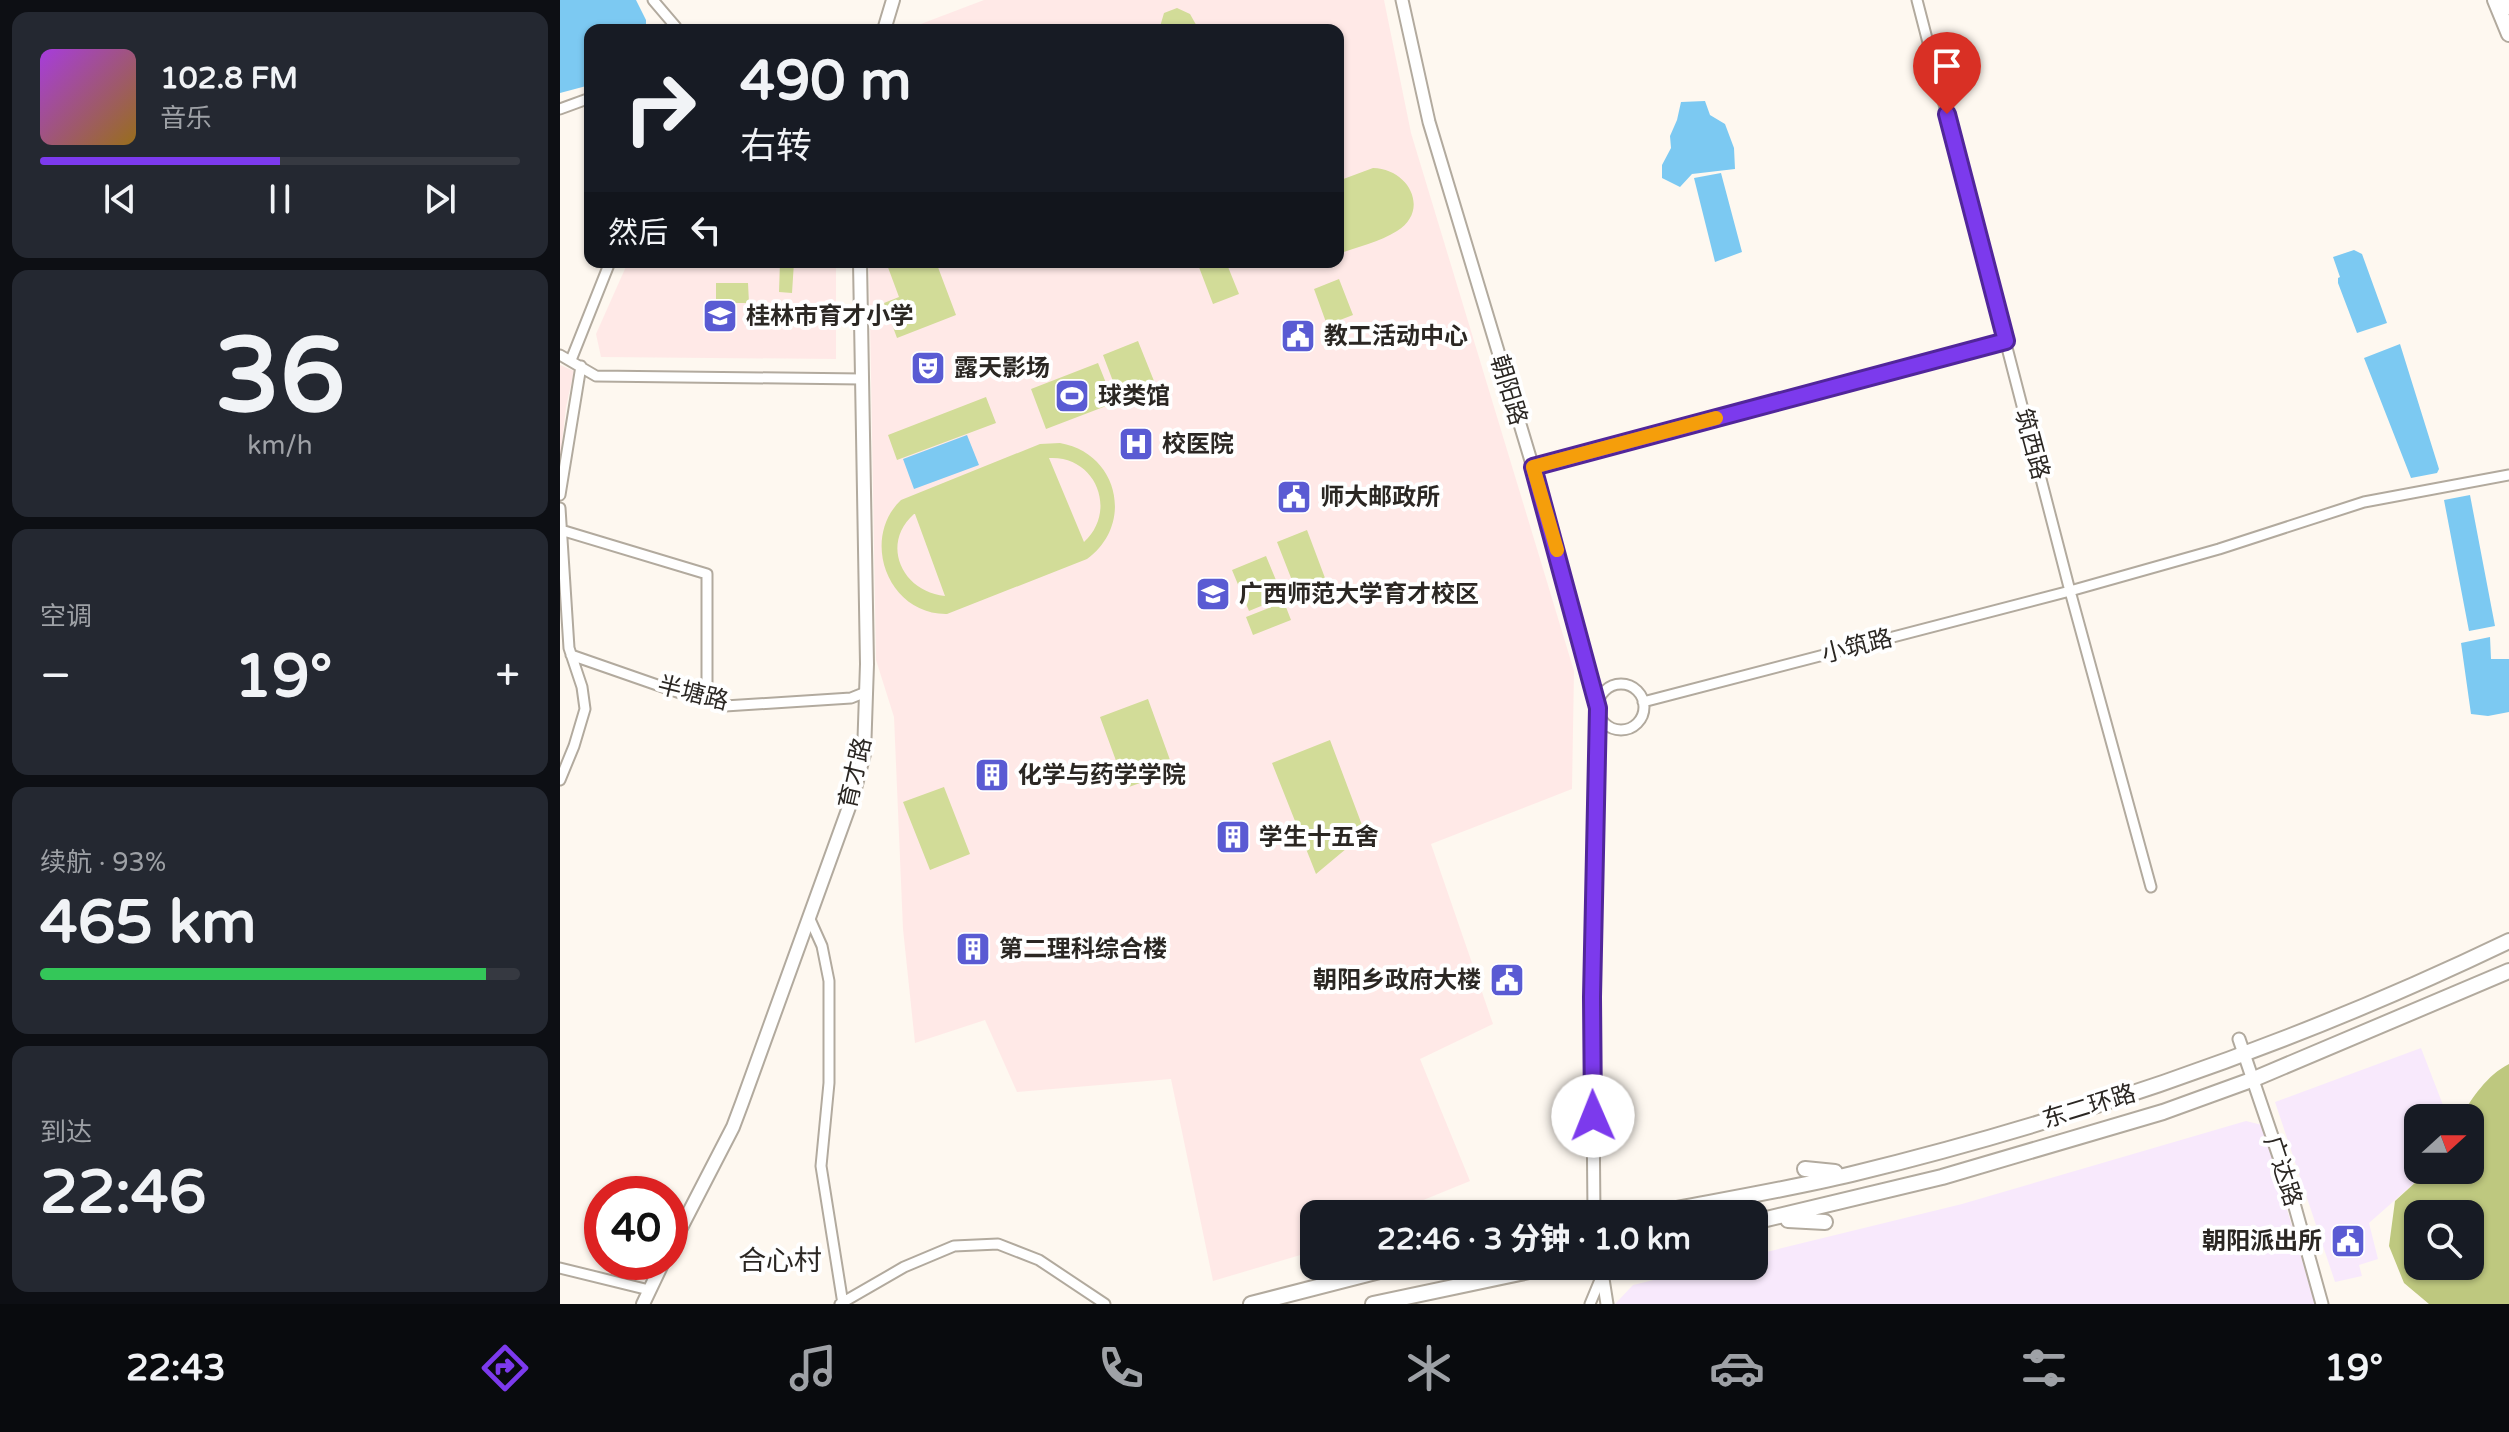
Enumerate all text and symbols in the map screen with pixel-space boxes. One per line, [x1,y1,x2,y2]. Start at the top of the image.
pin [1913,32,1981,114]
icon: arrive [1925,44,1969,88]
text: 490 m [740,48,911,115]
icon: right [608,56,712,160]
text: 102.8 FM [160,60,298,97]
text: 音乐 [160,103,212,134]
text: 右转 [740,125,812,168]
icon: previous [98,177,142,221]
icon: pause [258,177,302,221]
icon: next [418,177,462,221]
icon: left [684,208,728,252]
text: 然后 [608,215,668,252]
school or university icon: 桂林市育才小学 [701,297,739,335]
place label: 桂林市育才小学 [746,302,914,331]
text: 36 [215,315,345,440]
public building icon: 教工活动中心 [1279,317,1317,355]
place label: 教工活动中心 [1324,322,1468,351]
theatre icon: 露天影场 [909,349,947,387]
street label: 朝阳路 [1484,351,1533,429]
place label: 露天影场 [954,354,1050,383]
sports icon: 球类馆 [1053,377,1091,415]
place label: 球类馆 [1098,382,1170,411]
street label: 筑西路 [2008,406,2055,483]
hospital icon: 校医院 [1117,425,1155,463]
text: km/h [247,430,313,461]
place label: 校医院 [1162,430,1234,459]
public building icon: 师大邮政所 [1275,478,1313,516]
place label: 师大邮政所 [1320,483,1440,512]
school or university icon: 广西师范大学育才校区 [1194,575,1232,613]
place label: 广西师范大学育才校区 [1239,580,1479,609]
text: 空调 [40,601,92,632]
street label: 小筑路 [1819,624,1896,669]
text: 19° [234,641,332,713]
text: − [40,650,71,703]
text: + [495,650,520,703]
street label: 半塘路 [654,671,731,716]
street label: 育才路 [833,735,878,811]
building icon: 化学与药学学院 [973,756,1011,794]
place label: 化学与药学学院 [1018,761,1186,790]
building icon: 学生十五舍 [1214,818,1252,856]
place label: 学生十五舍 [1259,823,1379,852]
text: 续航 · 93% [40,847,166,878]
text: 465 km [40,887,256,959]
building icon: 第二理科综合楼 [954,930,992,968]
place label: 第二理科综合楼 [999,935,1167,964]
public building icon: 朝阳乡政府大楼 [1488,961,1526,999]
place label: 朝阳乡政府大楼 [1313,966,1481,995]
position arrow [1551,1074,1635,1158]
street label: 东二环路 [2039,1079,2139,1134]
north arrow [2404,1104,2484,1184]
map controls [2404,1104,2484,1280]
text: 到达 [40,1117,92,1148]
street label: 广达路 [2258,1132,2307,1210]
text: 22:46 [40,1157,206,1229]
speed limit sign: 40 [584,1176,688,1280]
button: search [2404,1200,2484,1280]
text: 22:46 · 3 分钟 · 1.0 km [1377,1221,1691,1258]
public building icon: 朝阳派出所 [2329,1222,2367,1260]
place label: 朝阳派出所 [2202,1227,2322,1256]
district label: 合心村 [738,1244,822,1278]
icon: directions [477,1340,533,1396]
icon: music [785,1340,841,1396]
icon: phone [1093,1340,1149,1396]
icon: climate [1401,1340,1457,1396]
icon: car [1709,1340,1765,1396]
icon: filters [2016,1340,2072,1396]
text: 22:43 [126,1347,226,1390]
text: 19° [2324,1347,2383,1390]

